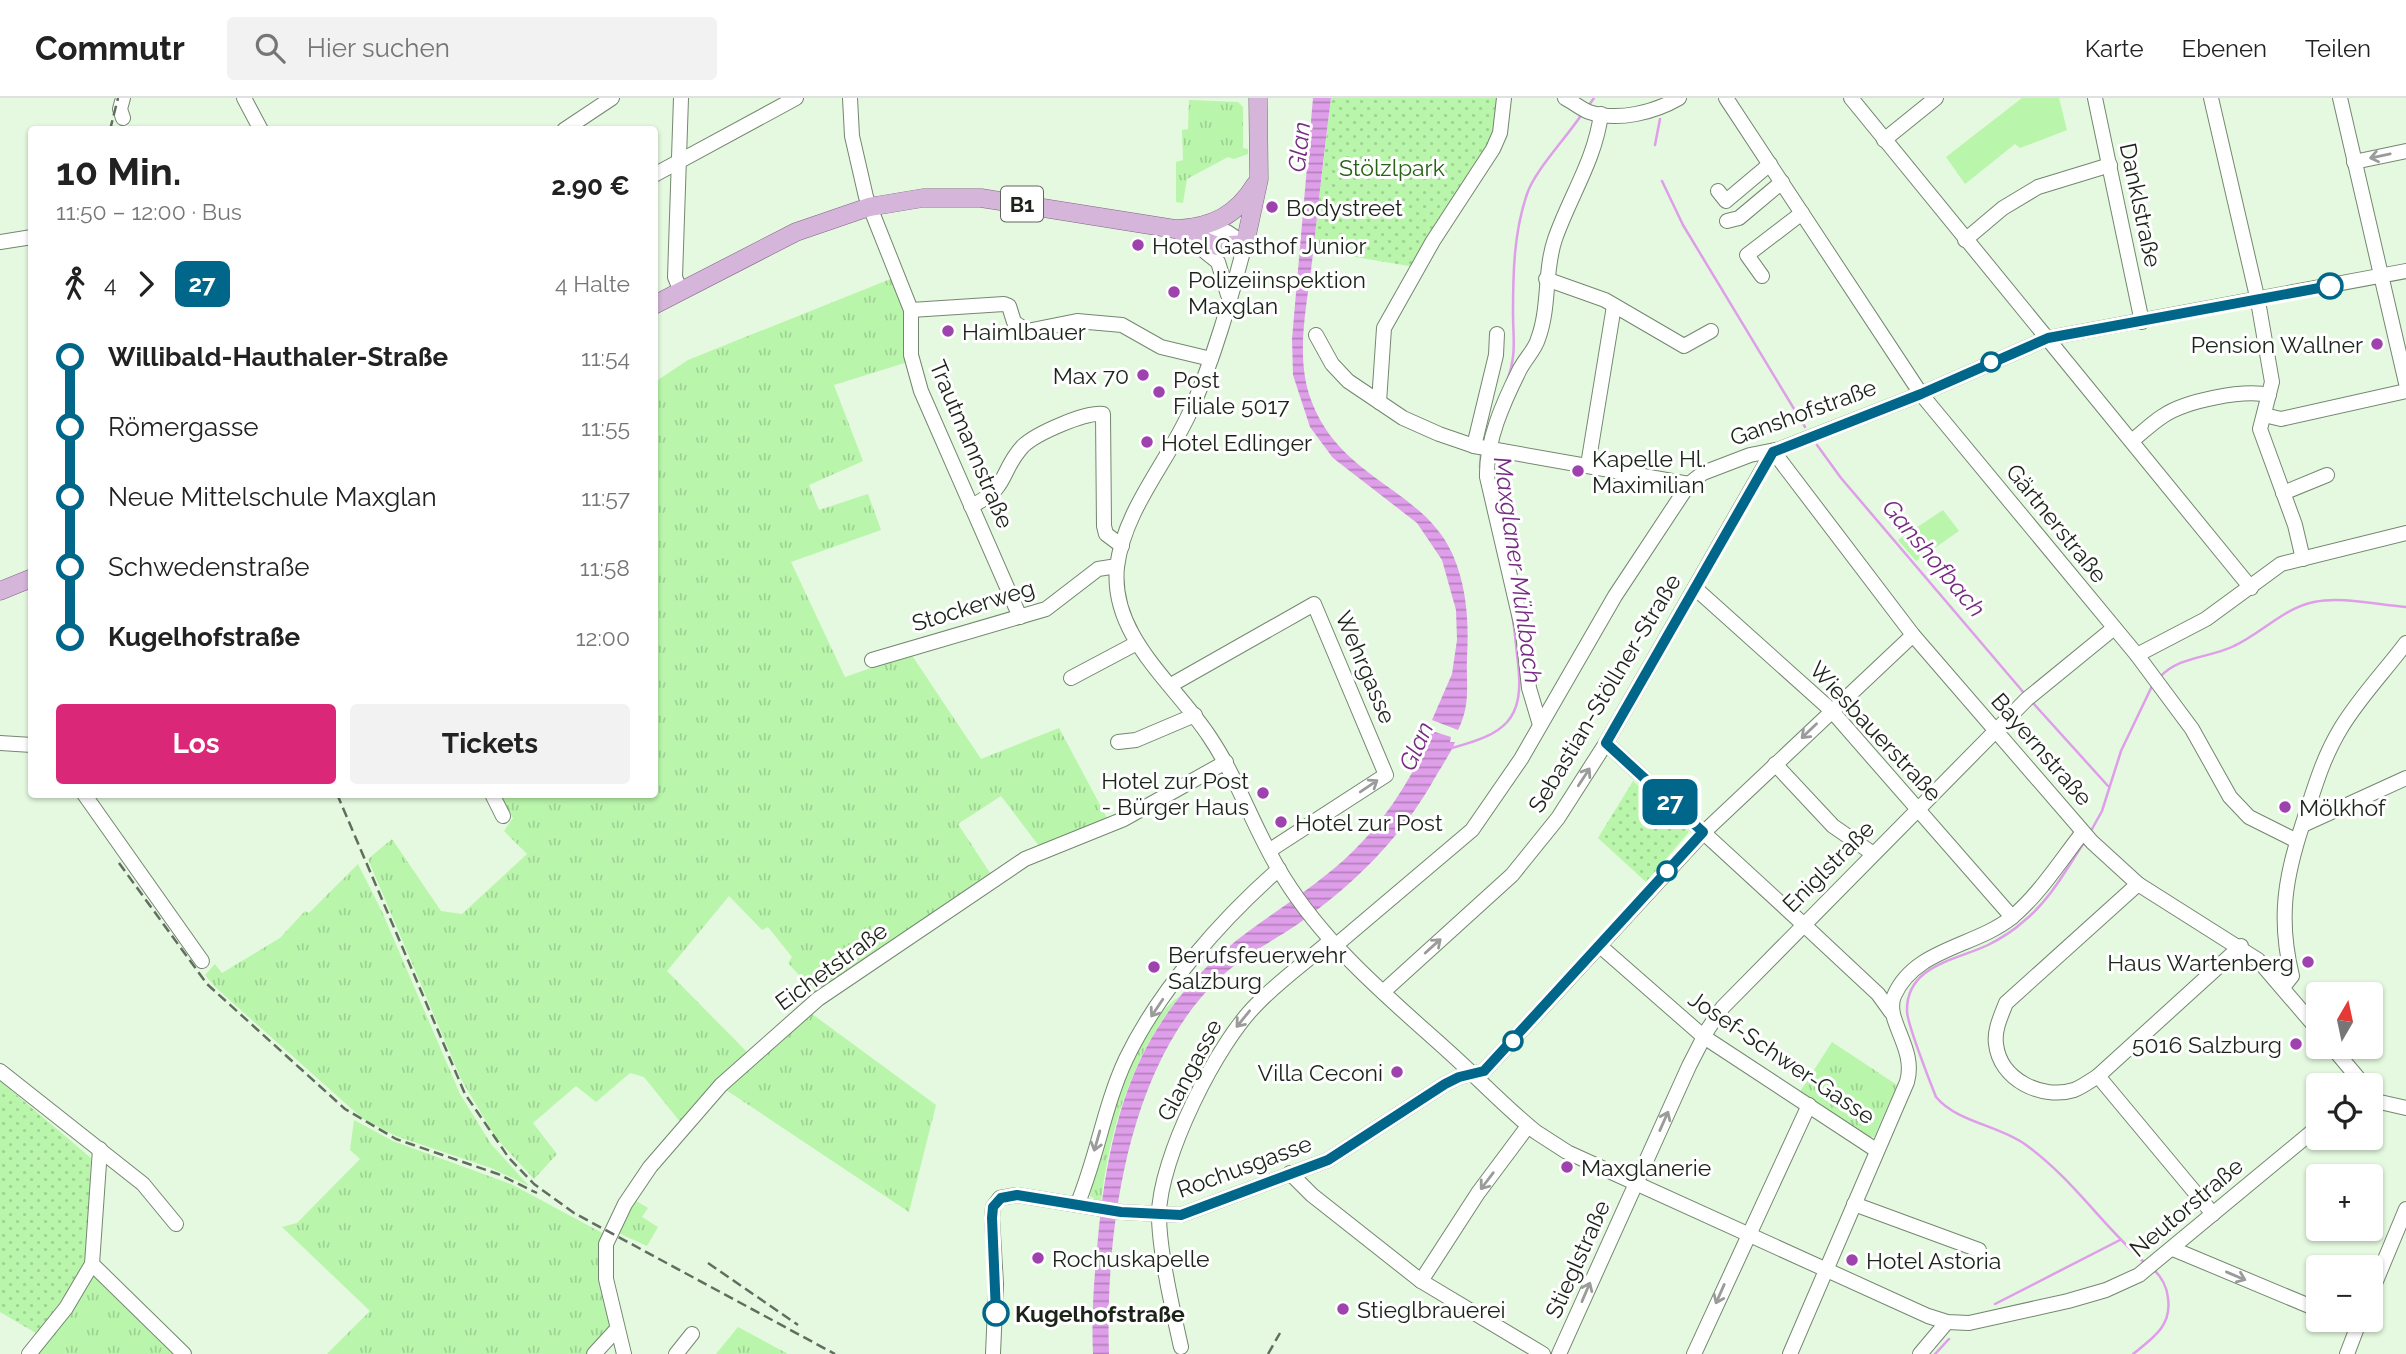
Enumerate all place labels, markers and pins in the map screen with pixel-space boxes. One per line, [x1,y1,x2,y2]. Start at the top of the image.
place label: Bodystreet [1286,194,1403,221]
marker: Bodystreet [1264,199,1280,215]
place label: Hotel Gasthof Junior [1152,232,1367,259]
marker: Hotel Gasthof Junior [1130,237,1146,253]
place label: Polizeiinspektion Maxglan [1188,266,1366,319]
unlabelled marker [2317,273,2343,299]
marker: Polizeiinspektion Maxglan [1166,284,1182,300]
place label: Haimlbauer [962,318,1086,345]
marker: Haimlbauer [940,323,956,339]
place label: Pension Wallner [2191,331,2363,358]
marker: Pension Wallner [2369,336,2385,352]
unlabelled marker [1981,352,2001,372]
place label: Max 70 [1053,362,1129,389]
place label: Post Filiale 5017 [1173,366,1290,419]
marker: Max 70 [1135,367,1151,383]
marker: Post Filiale 5017 [1151,384,1167,400]
place label: Hotel Edlinger [1161,429,1312,456]
marker: Hotel Edlinger [1139,434,1155,450]
place label: Kapelle Hl. Maximilian [1592,445,1706,498]
marker: Kapelle Hl. Maximilian [1570,463,1586,479]
place label: Hotel zur Post - Bürger Haus [1101,767,1249,820]
marker: Hotel zur Post - Bürger Haus [1255,785,1271,801]
place label: Mölkhof [2299,794,2387,821]
marker: Mölkhof [2277,799,2293,815]
place label: Hotel zur Post [1295,809,1443,836]
marker: Hotel zur Post [1273,814,1289,830]
unlabelled marker [1657,861,1677,881]
place label: Berufsfeuerwehr Salzburg [1168,941,1346,994]
place label: Haus Wartenberg [2107,949,2294,976]
marker: Haus Wartenberg [2300,954,2316,970]
marker: Berufsfeuerwehr Salzburg [1146,959,1162,975]
unlabelled marker [1503,1031,1523,1051]
place label: 5016 Salzburg [2132,1031,2282,1058]
marker: 5016 Salzburg [2288,1036,2304,1052]
place label: Villa Ceconi [1258,1059,1383,1086]
marker: Villa Ceconi [1389,1064,1405,1080]
place label: Maxglanerie [1581,1154,1711,1181]
marker: Maxglanerie [1559,1159,1575,1175]
place label: Rochuskapelle [1052,1245,1210,1272]
place label: Hotel Astoria [1866,1247,2001,1274]
marker: Rochuskapelle [1030,1250,1046,1266]
marker: Hotel Astoria [1844,1252,1860,1268]
place label: Stieglbrauerei [1357,1296,1506,1323]
marker: Kugelhofstraße [983,1300,1009,1326]
place label: Kugelhofstraße [1015,1300,1185,1327]
marker: Stieglbrauerei [1335,1301,1351,1317]

